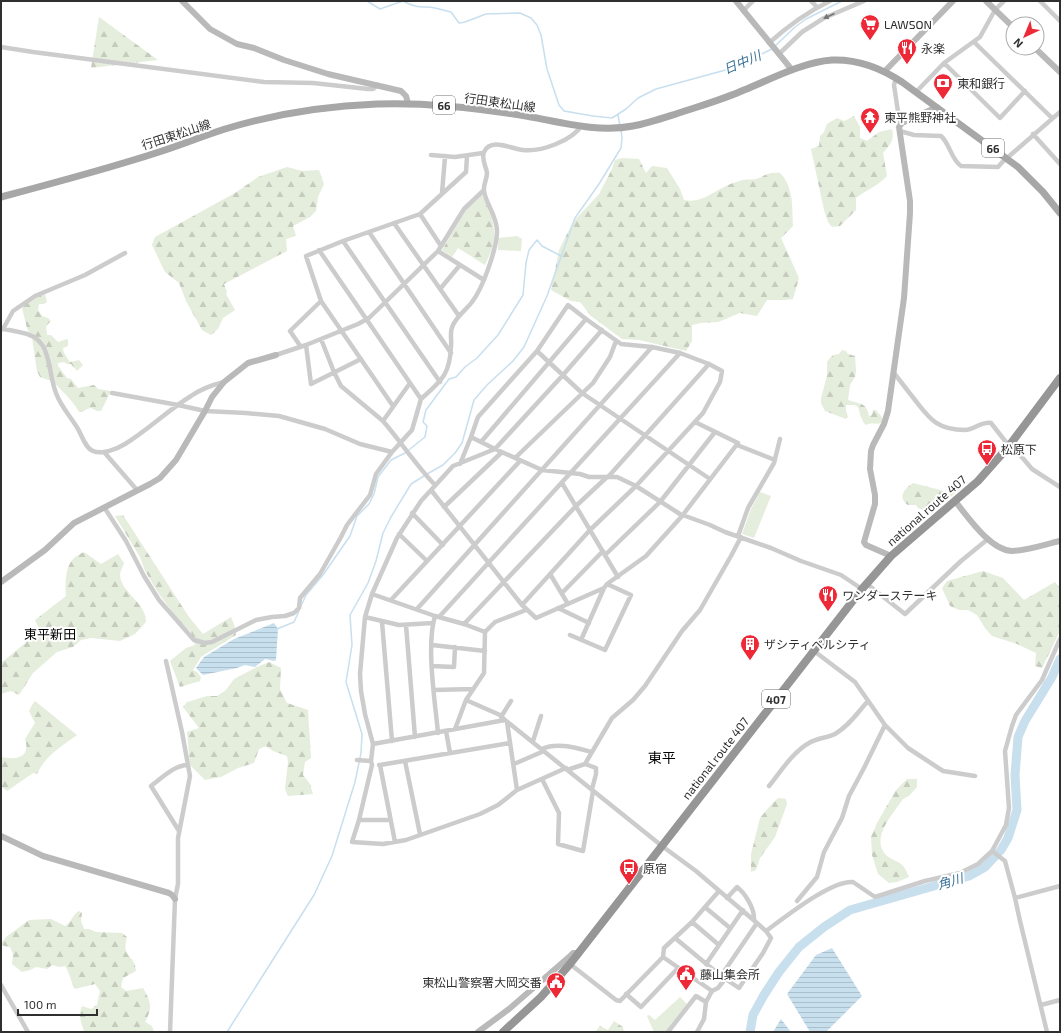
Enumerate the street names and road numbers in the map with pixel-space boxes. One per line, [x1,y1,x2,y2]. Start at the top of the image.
street label: 行田東松山線 [463,90,537,114]
road number: 66 [433,96,455,114]
street label: 行田東松山線 [140,116,212,152]
road number: 66 [982,139,1004,157]
street label: national route 407 [884,472,968,548]
road number: 407 [762,690,790,708]
street label: national route 407 [679,714,751,802]

